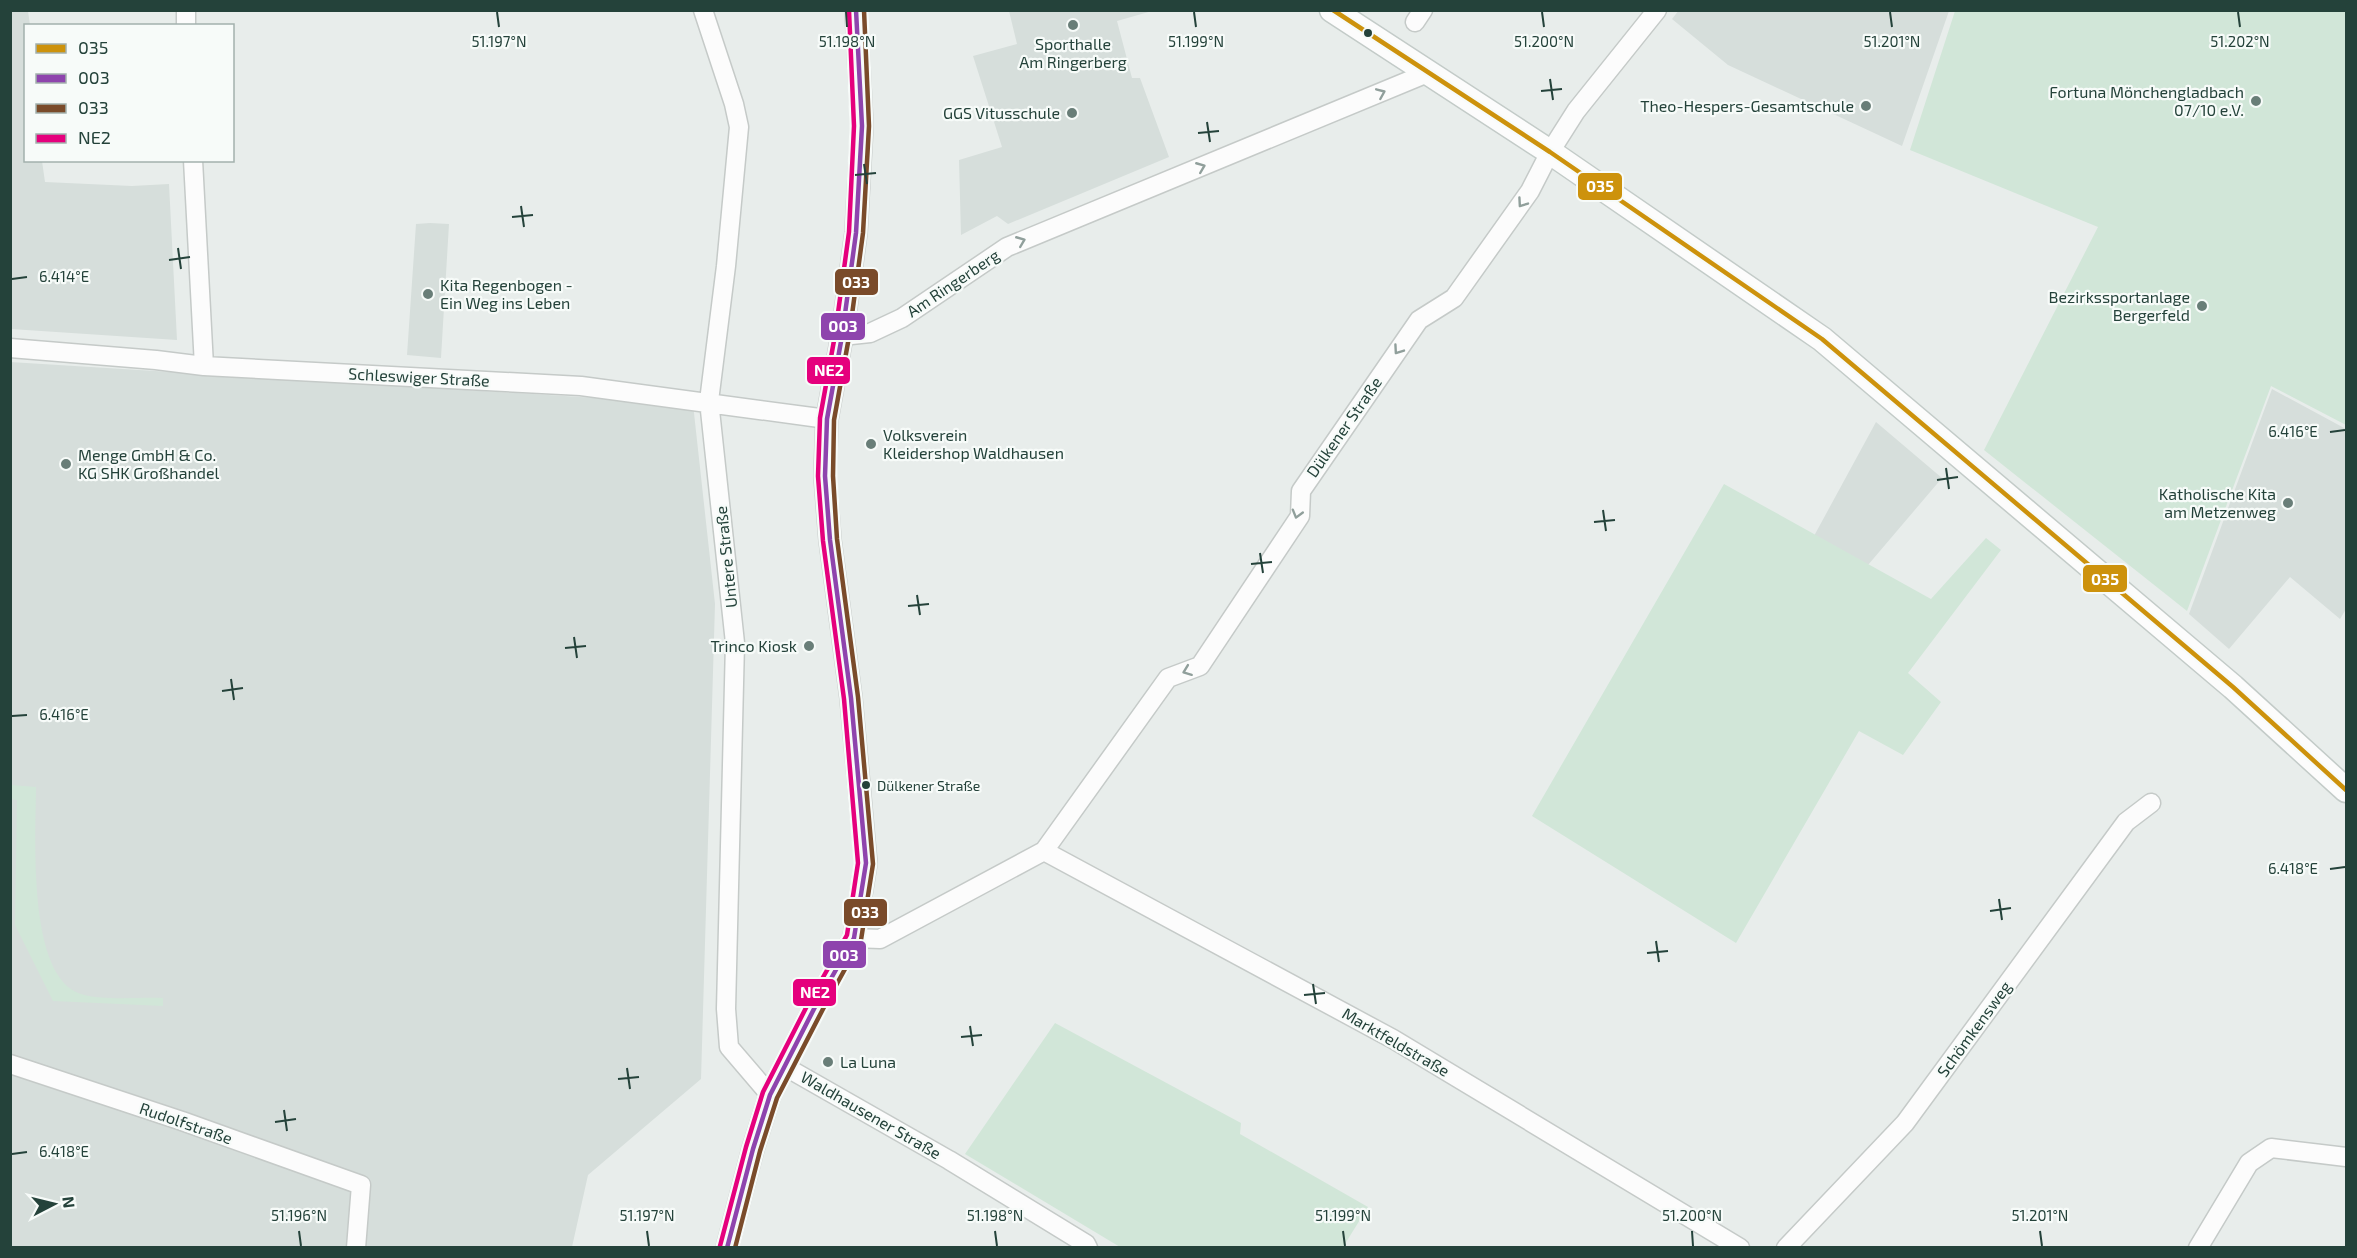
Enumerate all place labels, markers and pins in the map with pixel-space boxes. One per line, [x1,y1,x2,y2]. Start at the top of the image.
marker: Sporthalle Am Ringerberg [1066,18,1080,32]
unlabelled marker [1362,27,1374,39]
place label: Sporthalle Am Ringerberg [1019,34,1127,71]
place label: Fortuna Mönchengladbach 07/10 e.V. [2049,82,2244,119]
marker: Fortuna Mönchengladbach 07/10 e.V. [2249,94,2263,108]
place label: Theo-Hespers-Gesamtschule [1640,96,1854,115]
marker: Theo-Hespers-Gesamtschule [1859,99,1873,113]
place label: GGS Vitusschule [943,103,1060,122]
marker: GGS Vitusschule [1065,106,1079,120]
place label: Kita Regenbogen - Ein Weg ins Leben [440,275,573,312]
marker: Kita Regenbogen - Ein Weg ins Leben [421,287,435,301]
place label: Bezirkssportanlage Bergerfeld [2049,287,2190,324]
marker: Bezirkssportanlage Bergerfeld [2195,299,2209,313]
place label: Volksverein Kleidershop Waldhausen [883,425,1064,462]
marker: Volksverein Kleidershop Waldhausen [864,437,878,451]
place label: Menge GmbH & Co. KG SHK Großhandel [78,445,219,482]
marker: Menge GmbH & Co. KG SHK Großhandel [59,457,73,471]
place label: Katholische Kita am Metzenweg [2159,484,2276,521]
marker: Katholische Kita am Metzenweg [2281,496,2295,510]
place label: Trinco Kiosk [710,636,797,655]
marker: Trinco Kiosk [802,639,816,653]
place label: Dülkener Straße [877,777,980,794]
marker: Dülkener Straße [860,779,872,791]
place label: La Luna [840,1052,896,1071]
marker: La Luna [821,1055,835,1069]

